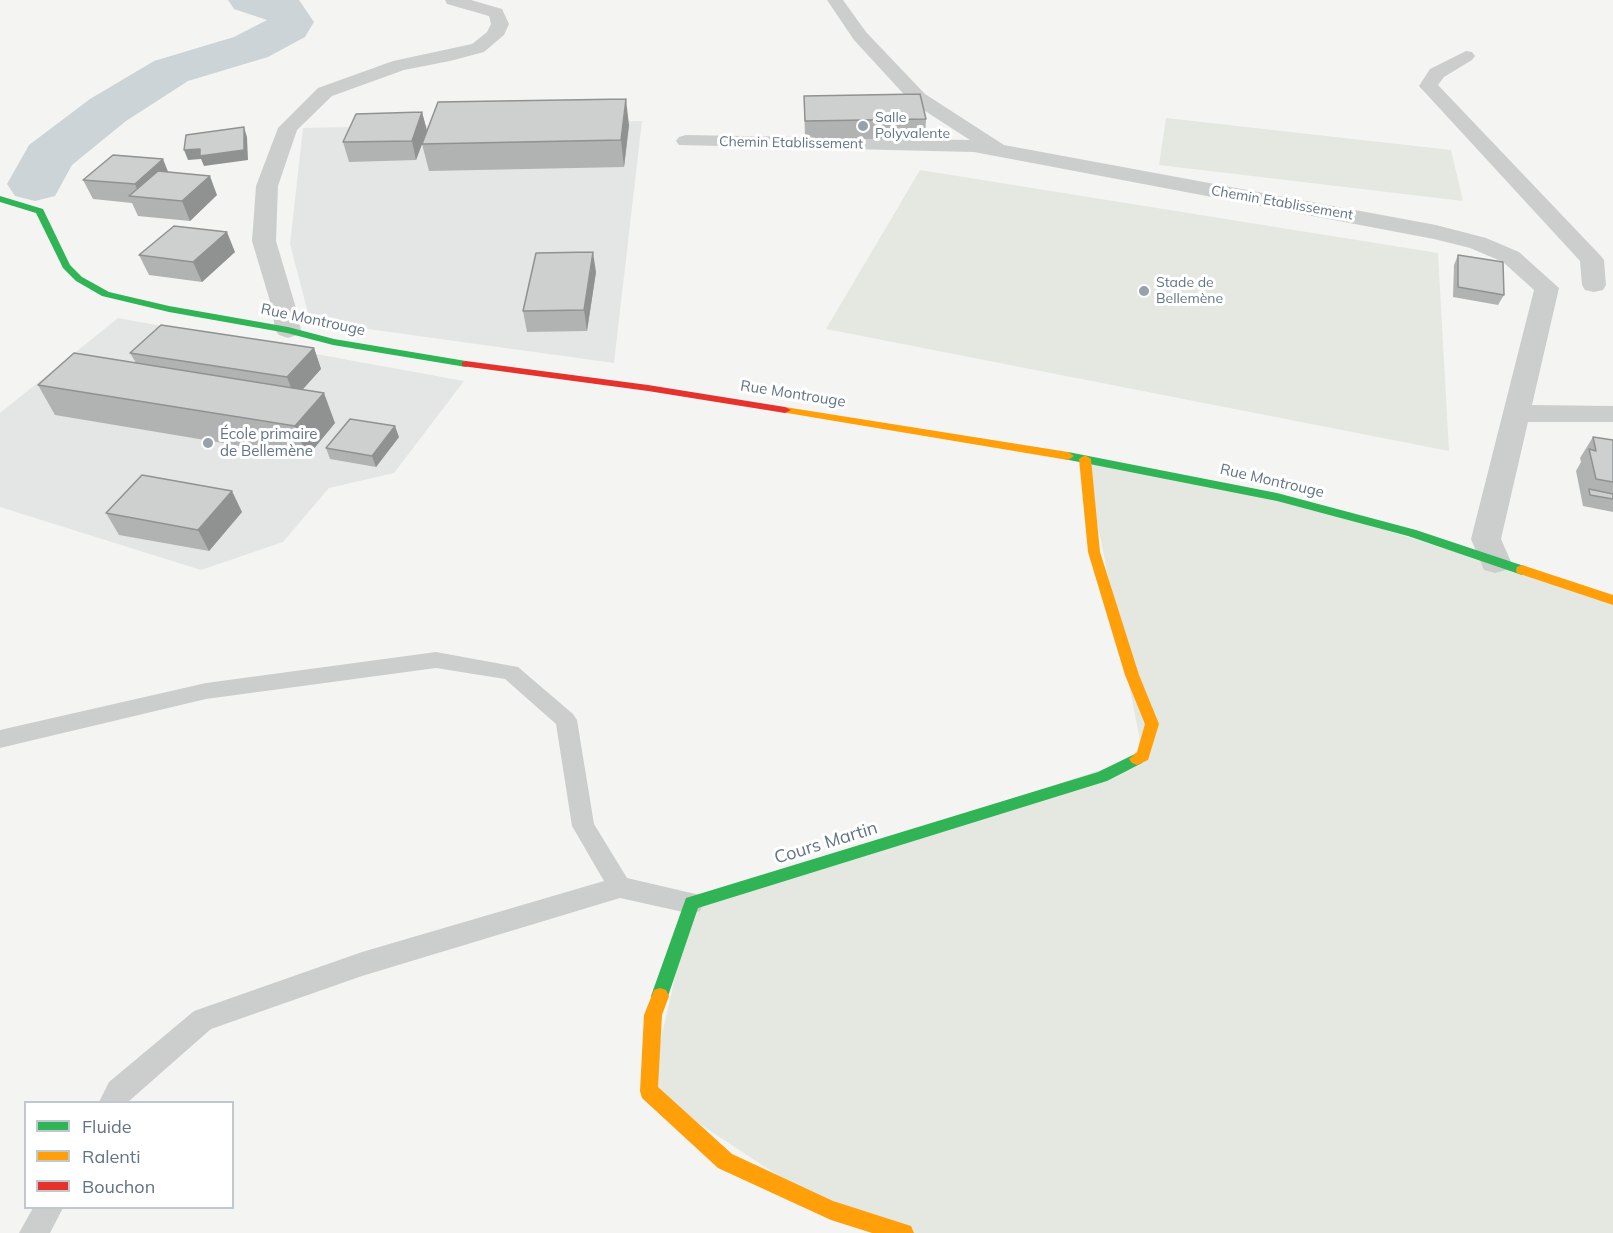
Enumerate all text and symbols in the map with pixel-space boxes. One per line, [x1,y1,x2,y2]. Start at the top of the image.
place label: Salle Polyvalente [875,110,950,142]
marker: Salle Polyvalente [856,119,870,133]
street label: Chemin Etablissement [719,133,863,153]
street label: Chemin Etablissement [1210,182,1354,224]
place label: Stade de Bellemène [1156,275,1223,308]
marker: Stade de Bellemène [1137,284,1151,298]
street label: Rue Montrouge [259,300,367,340]
street label: Rue Montrouge [739,377,847,411]
place label: École primaire de Bellemène [220,425,318,460]
marker: École primaire de Bellemène [201,436,215,450]
street label: Rue Montrouge [1218,460,1326,502]
street label: Cours Martin [772,817,880,869]
legend [24,1101,234,1209]
text: Fluide [82,1115,132,1138]
text: Ralenti [82,1145,140,1168]
text: Bouchon [82,1175,155,1198]

